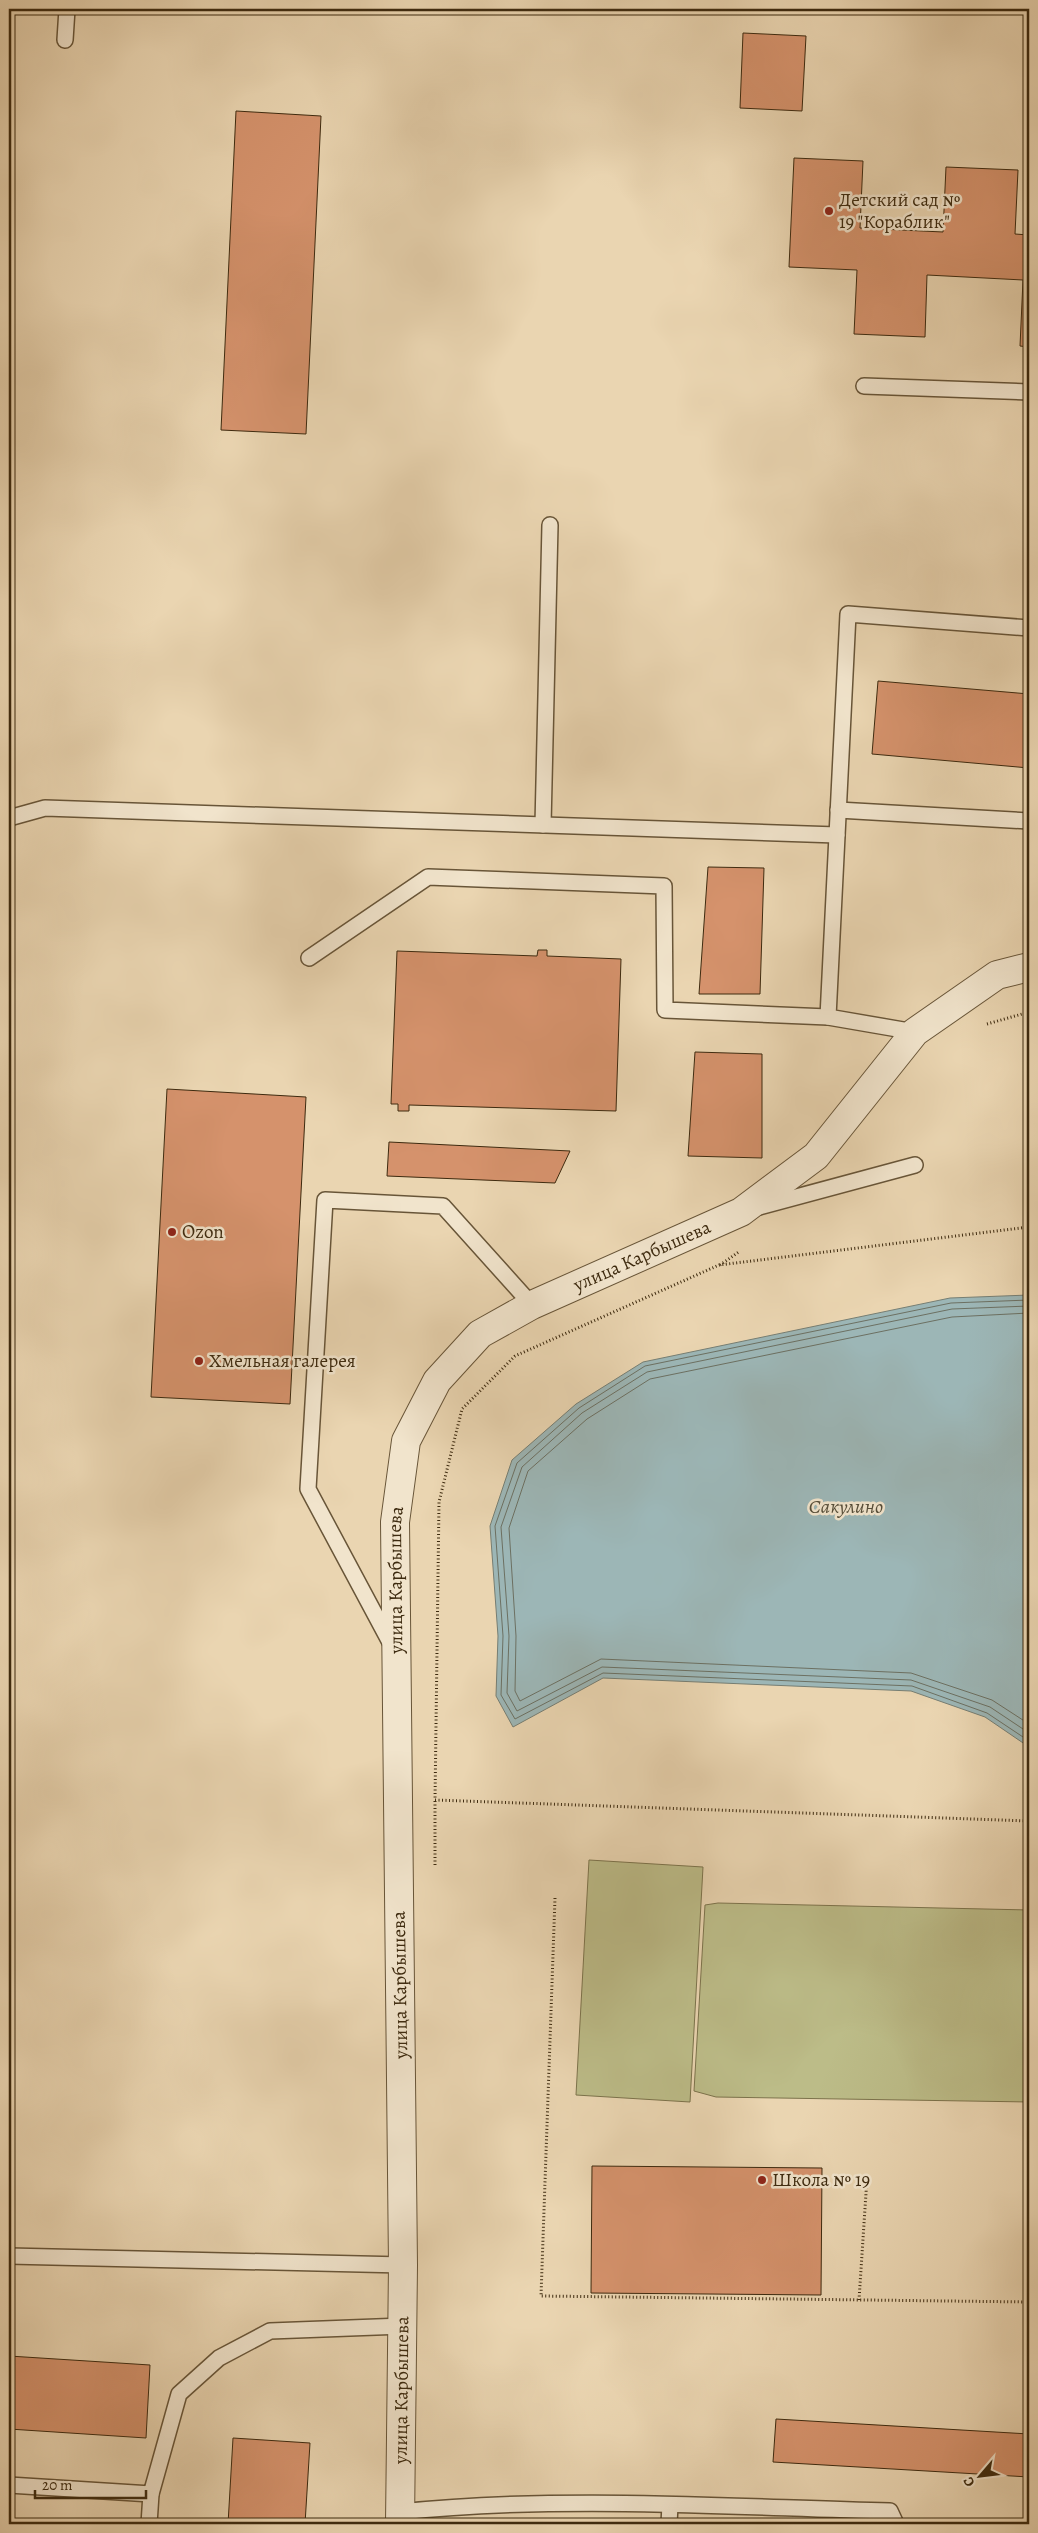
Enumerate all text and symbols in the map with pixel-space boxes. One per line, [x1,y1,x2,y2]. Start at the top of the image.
place label: Детский сад № 19 "Кораблик" [839,187,960,235]
marker: Детский сад № 19 "Кораблик" [823,205,835,217]
street label: улица Карбышева [568,1214,715,1298]
place label: Ozon [182,1219,224,1245]
marker: Ozon [166,1226,178,1238]
place label: Хмельная галерея [209,1348,356,1374]
marker: Хмельная галерея [193,1355,205,1367]
water label: Сакулино [809,1493,883,1520]
street label: улица Карбышева [382,1504,410,1655]
street label: улица Карбышева [386,1911,414,2060]
place label: Школа № 19 [772,2167,870,2193]
marker: Школа № 19 [756,2174,768,2186]
street label: улица Карбышева [388,2316,415,2465]
north arrow [956,2450,1006,2500]
scale bar [35,2468,146,2500]
text: С [958,2473,979,2490]
text: 20 m [42,2475,73,2495]

